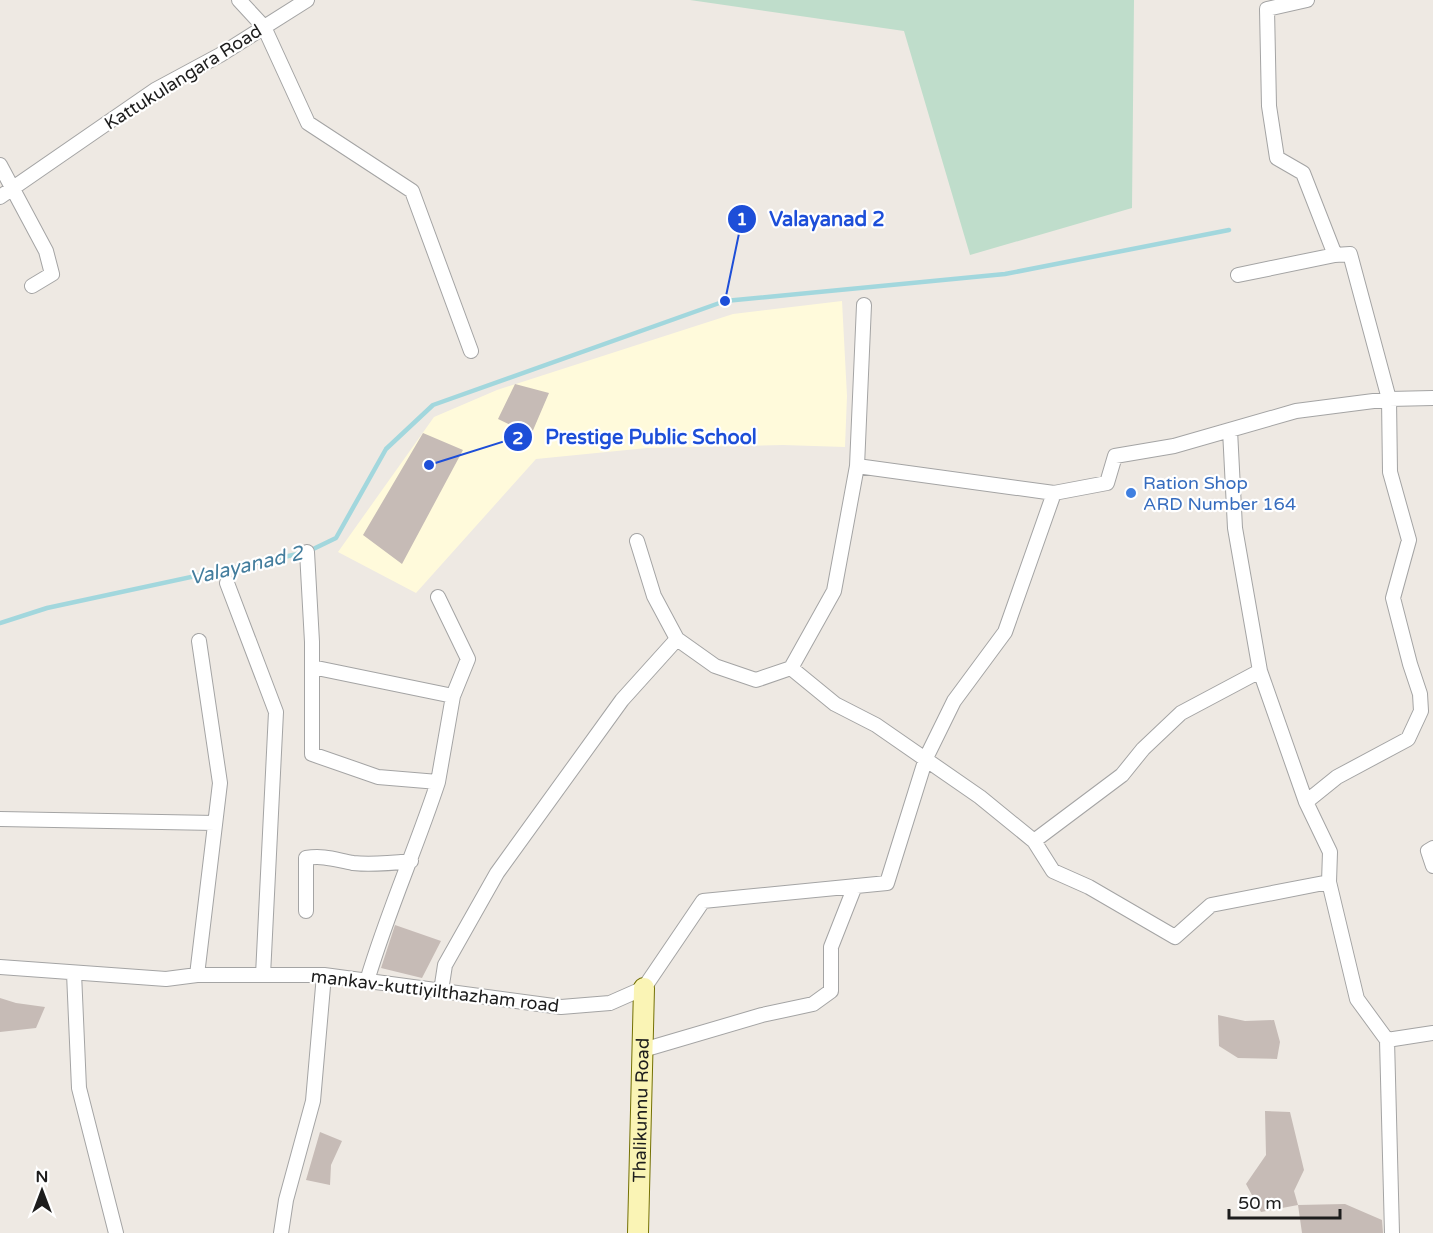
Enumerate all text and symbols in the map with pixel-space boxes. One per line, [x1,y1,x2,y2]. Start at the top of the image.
street label: Kattukulangara Road [100,20,266,134]
callout: Valayanad 2 [727,200,897,238]
text: 1 [736,208,748,230]
text: Valayanad 2 [769,208,885,232]
callout: Prestige Public School [503,418,769,456]
text: Prestige Public School [545,426,757,450]
text: 2 [512,427,524,449]
place label: Ration Shop ARD Number 164 [1143,472,1296,515]
marker: Ration Shop ARD Number 164 [1124,486,1138,500]
water label: Valayanad 2 [187,541,307,591]
street label: mankav-kuttiyilthazham road [310,965,560,1017]
street label: Thalikunnu Road [628,1038,654,1183]
north arrow [12,1161,72,1221]
text: N [36,1167,48,1187]
scale bar [1229,1182,1340,1220]
text: 50 m [1238,1192,1282,1214]

